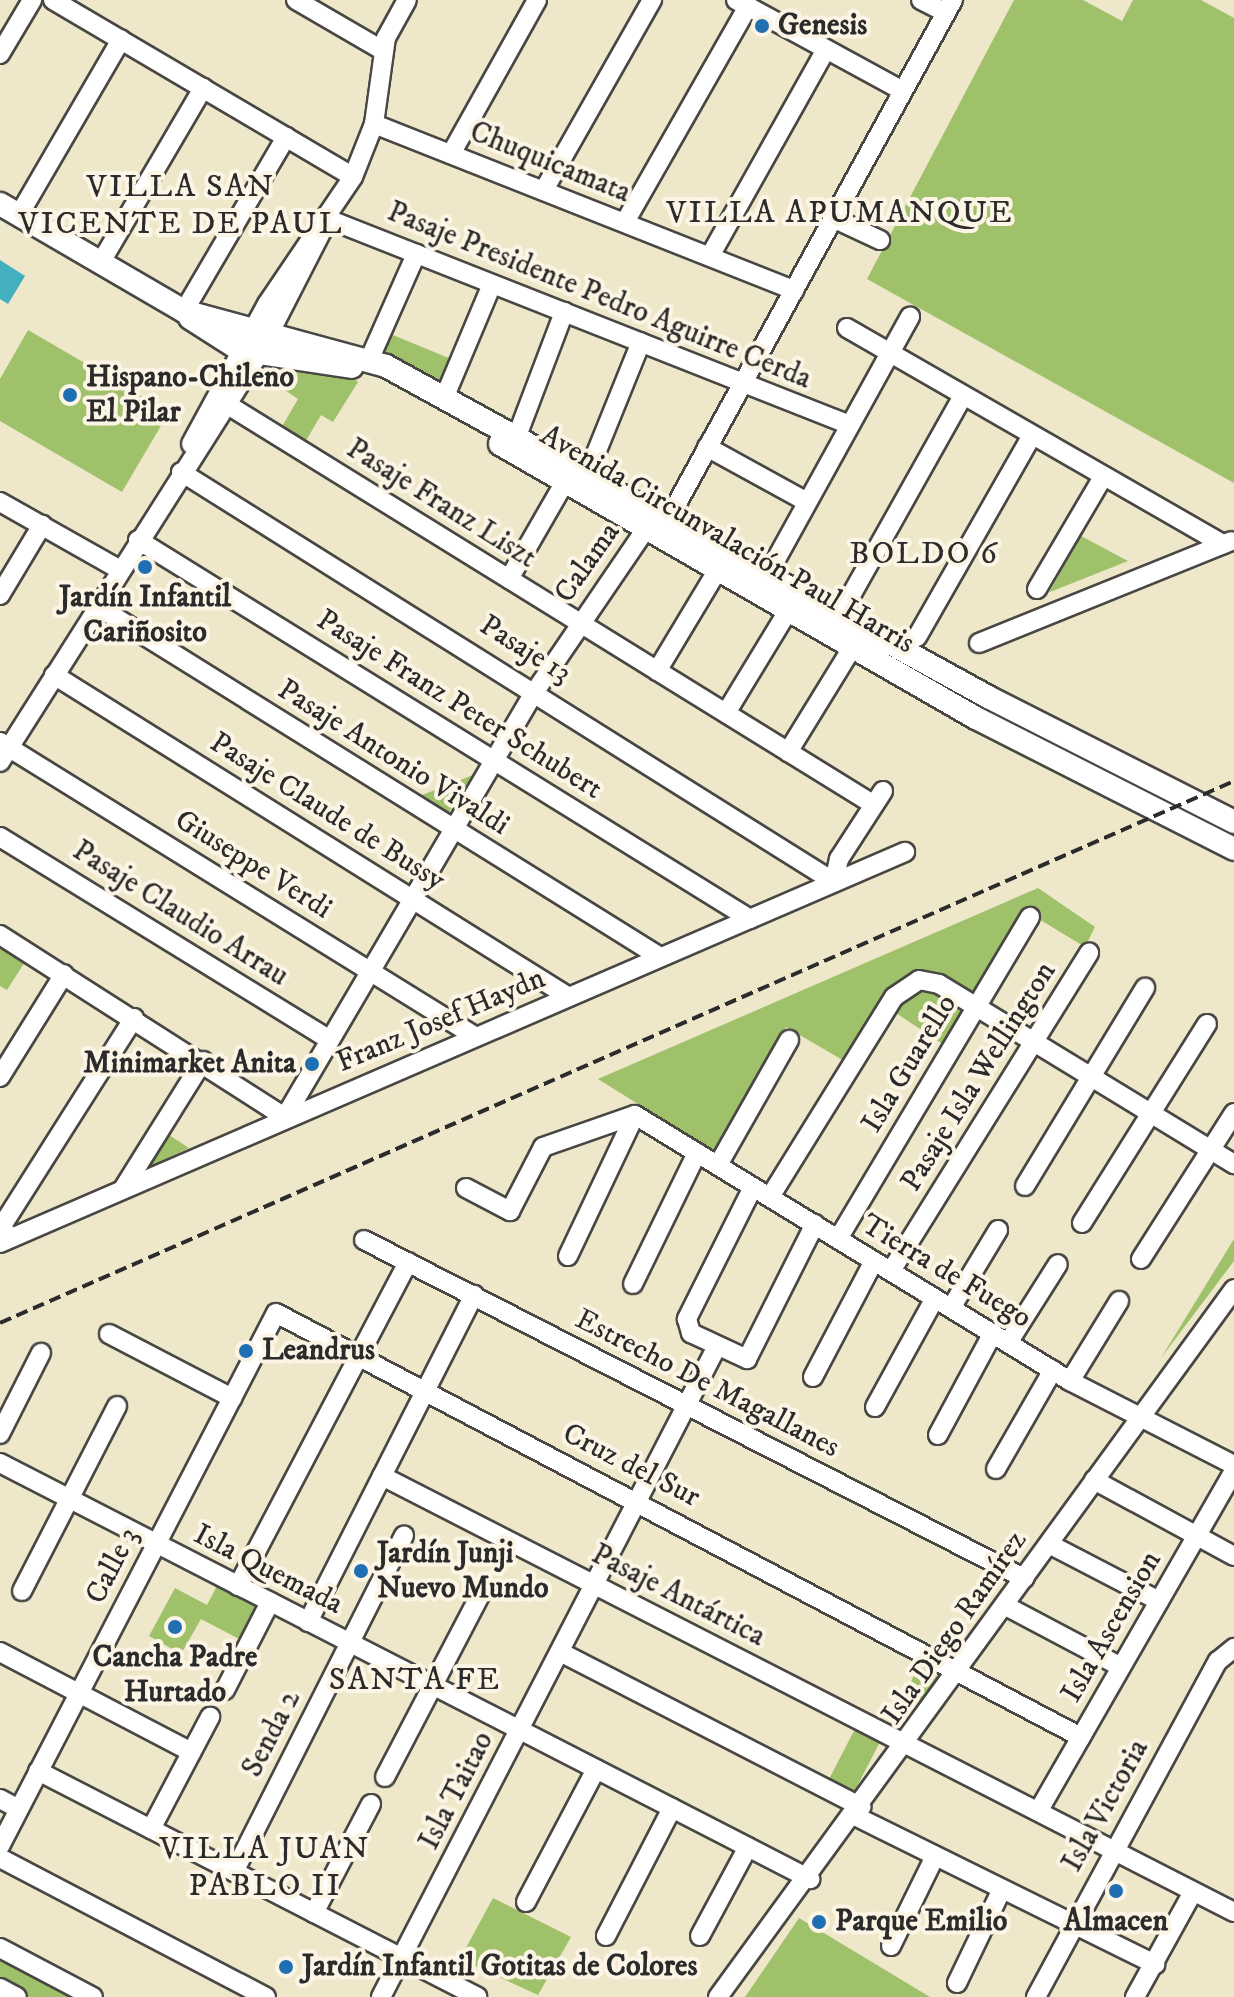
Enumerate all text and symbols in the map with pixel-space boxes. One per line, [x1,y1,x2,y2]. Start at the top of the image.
place label: Genesis [778,8,867,44]
marker: Genesis [753,17,771,35]
street label: Chuquicamata [464,114,636,212]
district label: VILLA SAN VICENTE DE PAUL [18,169,344,244]
street label: Pasaje Presidente Pedro Aguirre Cerda [382,194,816,398]
district label: VILLA APUMANQUE [666,194,1014,232]
place label: Hispano-Chileno El Pilar [86,360,294,430]
marker: Hispano-Chileno El Pilar [61,386,79,404]
street label: Avenida Circunvalación Paul Harris [533,418,921,662]
street label: Pasaje Franz Liszt [339,431,543,577]
street label: Calama [548,516,628,610]
district label: BOLDO 6 [849,535,999,573]
marker: Jardín Infantil Cariñosito [136,558,154,576]
place label: Jardín Infantil Cariñosito [59,580,231,650]
street label: Pasaje Franz Peter Schubert [310,602,608,808]
street label: Pasaje 13 [473,608,577,692]
street label: Pasaje Antonio Vivaldi [270,672,516,844]
street label: Pasaje Claude de Bussy [203,725,451,899]
street label: Giuseppe Verdi [168,803,338,927]
street label: Pasaje Claudio Arrau [65,833,295,995]
street label: Pasaje Isla Wellington [894,956,1064,1198]
street label: Franz Josef Haydn [331,961,551,1081]
street label: Isla Guarello [855,988,965,1140]
place label: Minimarket Anita [83,1046,296,1082]
marker: Minimarket Anita [303,1055,321,1073]
street label: Tierra de Fuego [855,1207,1037,1337]
street label: Estrecho De Magallanes [569,1302,845,1466]
place label: Leandrus [262,1333,375,1369]
marker: Leandrus [237,1342,255,1360]
street label: Cruz del Sur [556,1416,706,1516]
street label: Isla Quemada [187,1517,349,1623]
street label: Calle 3 [79,1522,147,1610]
street label: Isla Diego Ramírez [875,1524,1035,1732]
place label: Jardín Junji Nuevo Mundo [377,1536,549,1606]
street label: Pasaje Antártica [585,1537,771,1655]
street label: Isla Ascension [1054,1545,1170,1709]
marker: Jardín Junji Nuevo Mundo [352,1562,370,1580]
marker: Cancha Padre Hurtado [166,1618,184,1636]
place label: Cancha Padre Hurtado [93,1640,257,1710]
district label: SANTA FE [329,1661,501,1699]
street label: Senda 2 [235,1685,309,1783]
street label: Isla Taitao [412,1726,502,1856]
street label: Isla Victoria [1055,1734,1157,1878]
district label: VILLA JUAN PABLO II [160,1831,370,1906]
marker: Almacen [1107,1882,1125,1900]
place label: Parque Emilio [835,1904,1007,1940]
place label: Almacen [1064,1904,1168,1940]
marker: Parque Emilio [810,1913,828,1931]
place label: Jardín Infantil Gotitas de Colores [302,1949,697,1985]
marker: Jardín Infantil Gotitas de Colores [277,1958,295,1976]

